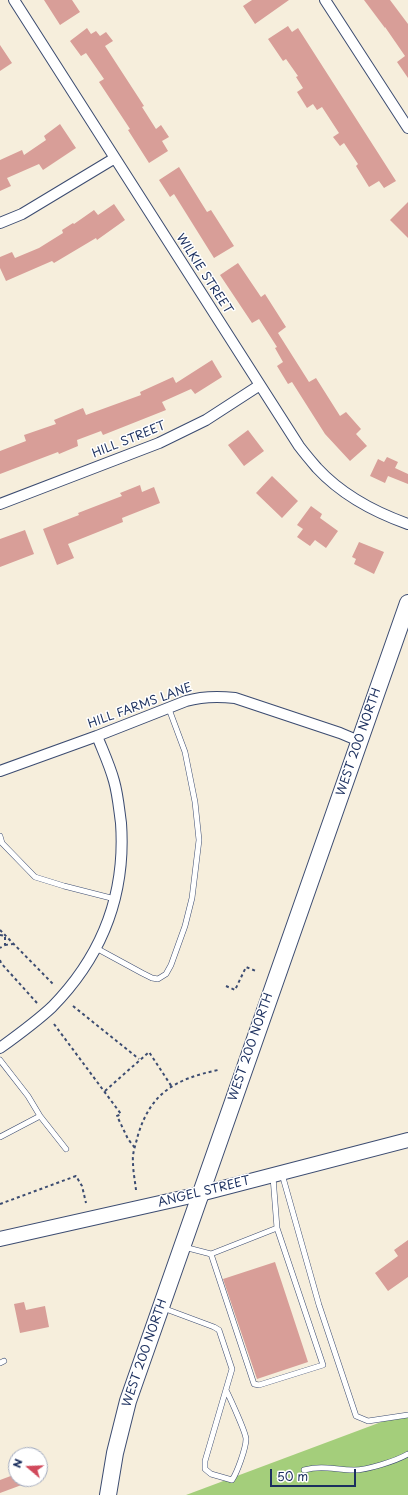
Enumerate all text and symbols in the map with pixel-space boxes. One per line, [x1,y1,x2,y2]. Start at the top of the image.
street label: WILKIE STREET [173,231,235,317]
street label: HILL STREET [90,419,168,461]
street label: HILL FARMS LANE [86,680,194,732]
street label: WEST 200 NORTH [334,686,384,798]
street label: WEST 200 NORTH [226,991,276,1103]
street label: ANGEL STREET [156,1174,252,1210]
street label: WEST 200 NORTH [120,1297,170,1409]
north arrow [8,1447,48,1487]
text: N [8,1456,27,1470]
scale bar [272,1461,358,1487]
text: 50 m [277,1467,308,1485]

